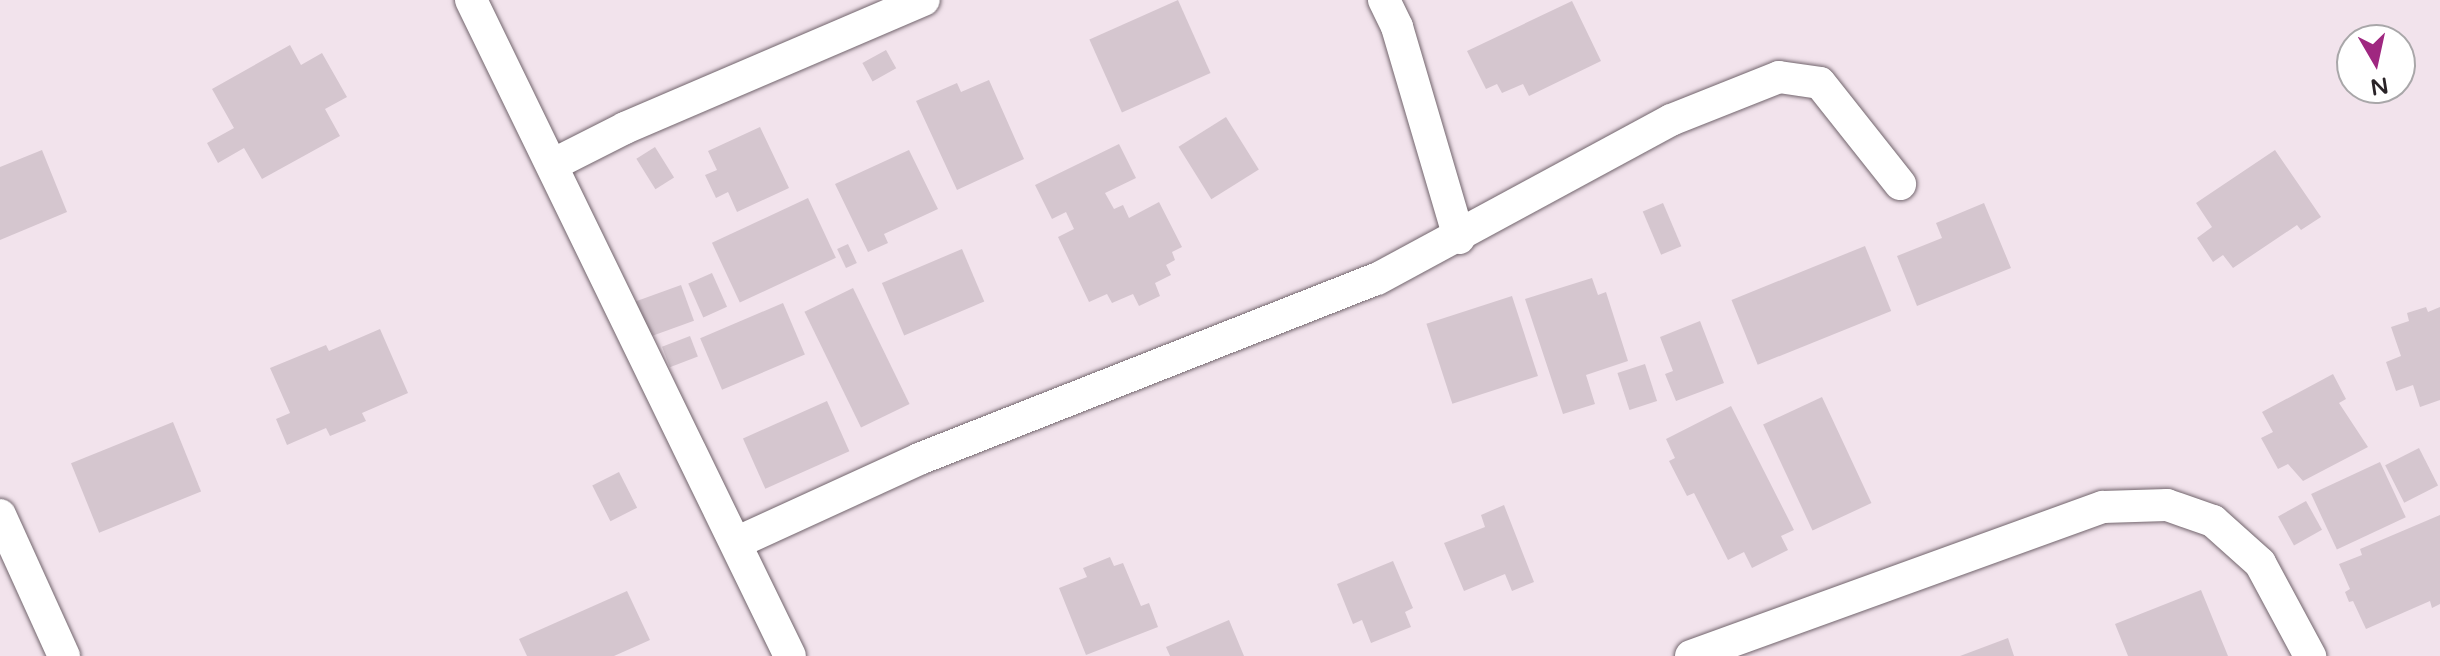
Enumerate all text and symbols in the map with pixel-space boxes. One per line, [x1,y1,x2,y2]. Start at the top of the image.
north arrow [2336,24,2416,104]
text: N [2369,72,2390,100]

